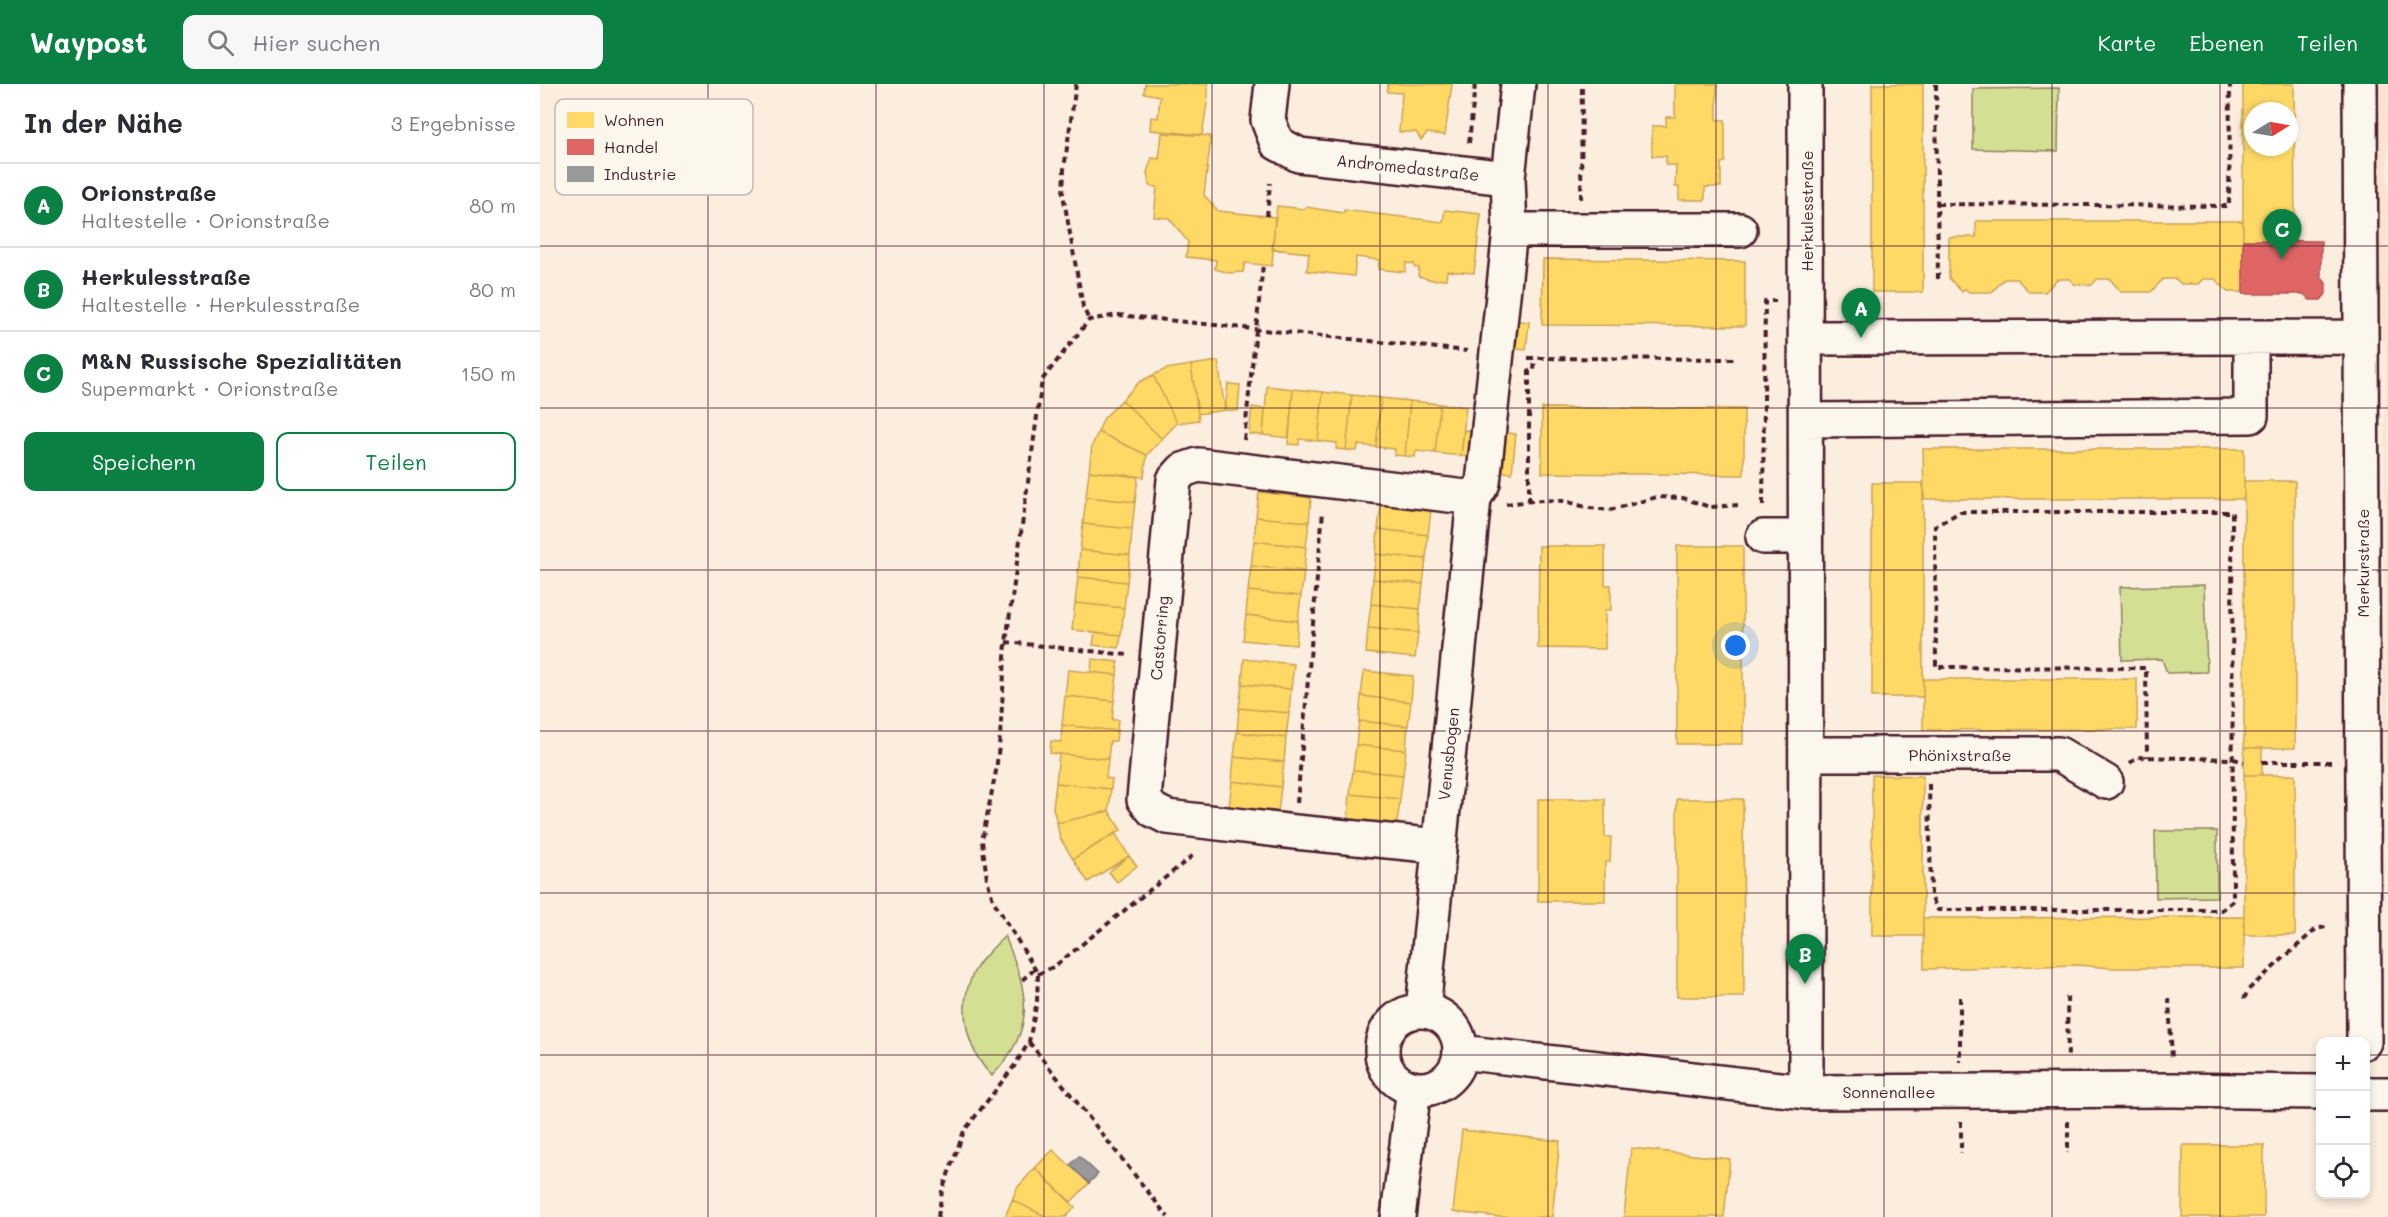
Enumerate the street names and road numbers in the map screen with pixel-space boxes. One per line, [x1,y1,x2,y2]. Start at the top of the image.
street label: Andromedastraße [1336,149,1480,185]
street label: Herkulesstraße [1796,150,1817,272]
street label: Merkurstraße [2352,509,2373,617]
street label: Castorring [1145,595,1173,681]
street label: Venusbogen [1433,707,1463,801]
street label: Phönixstraße [1908,744,2012,765]
street label: Sonnenallee [1843,1081,1935,1102]

